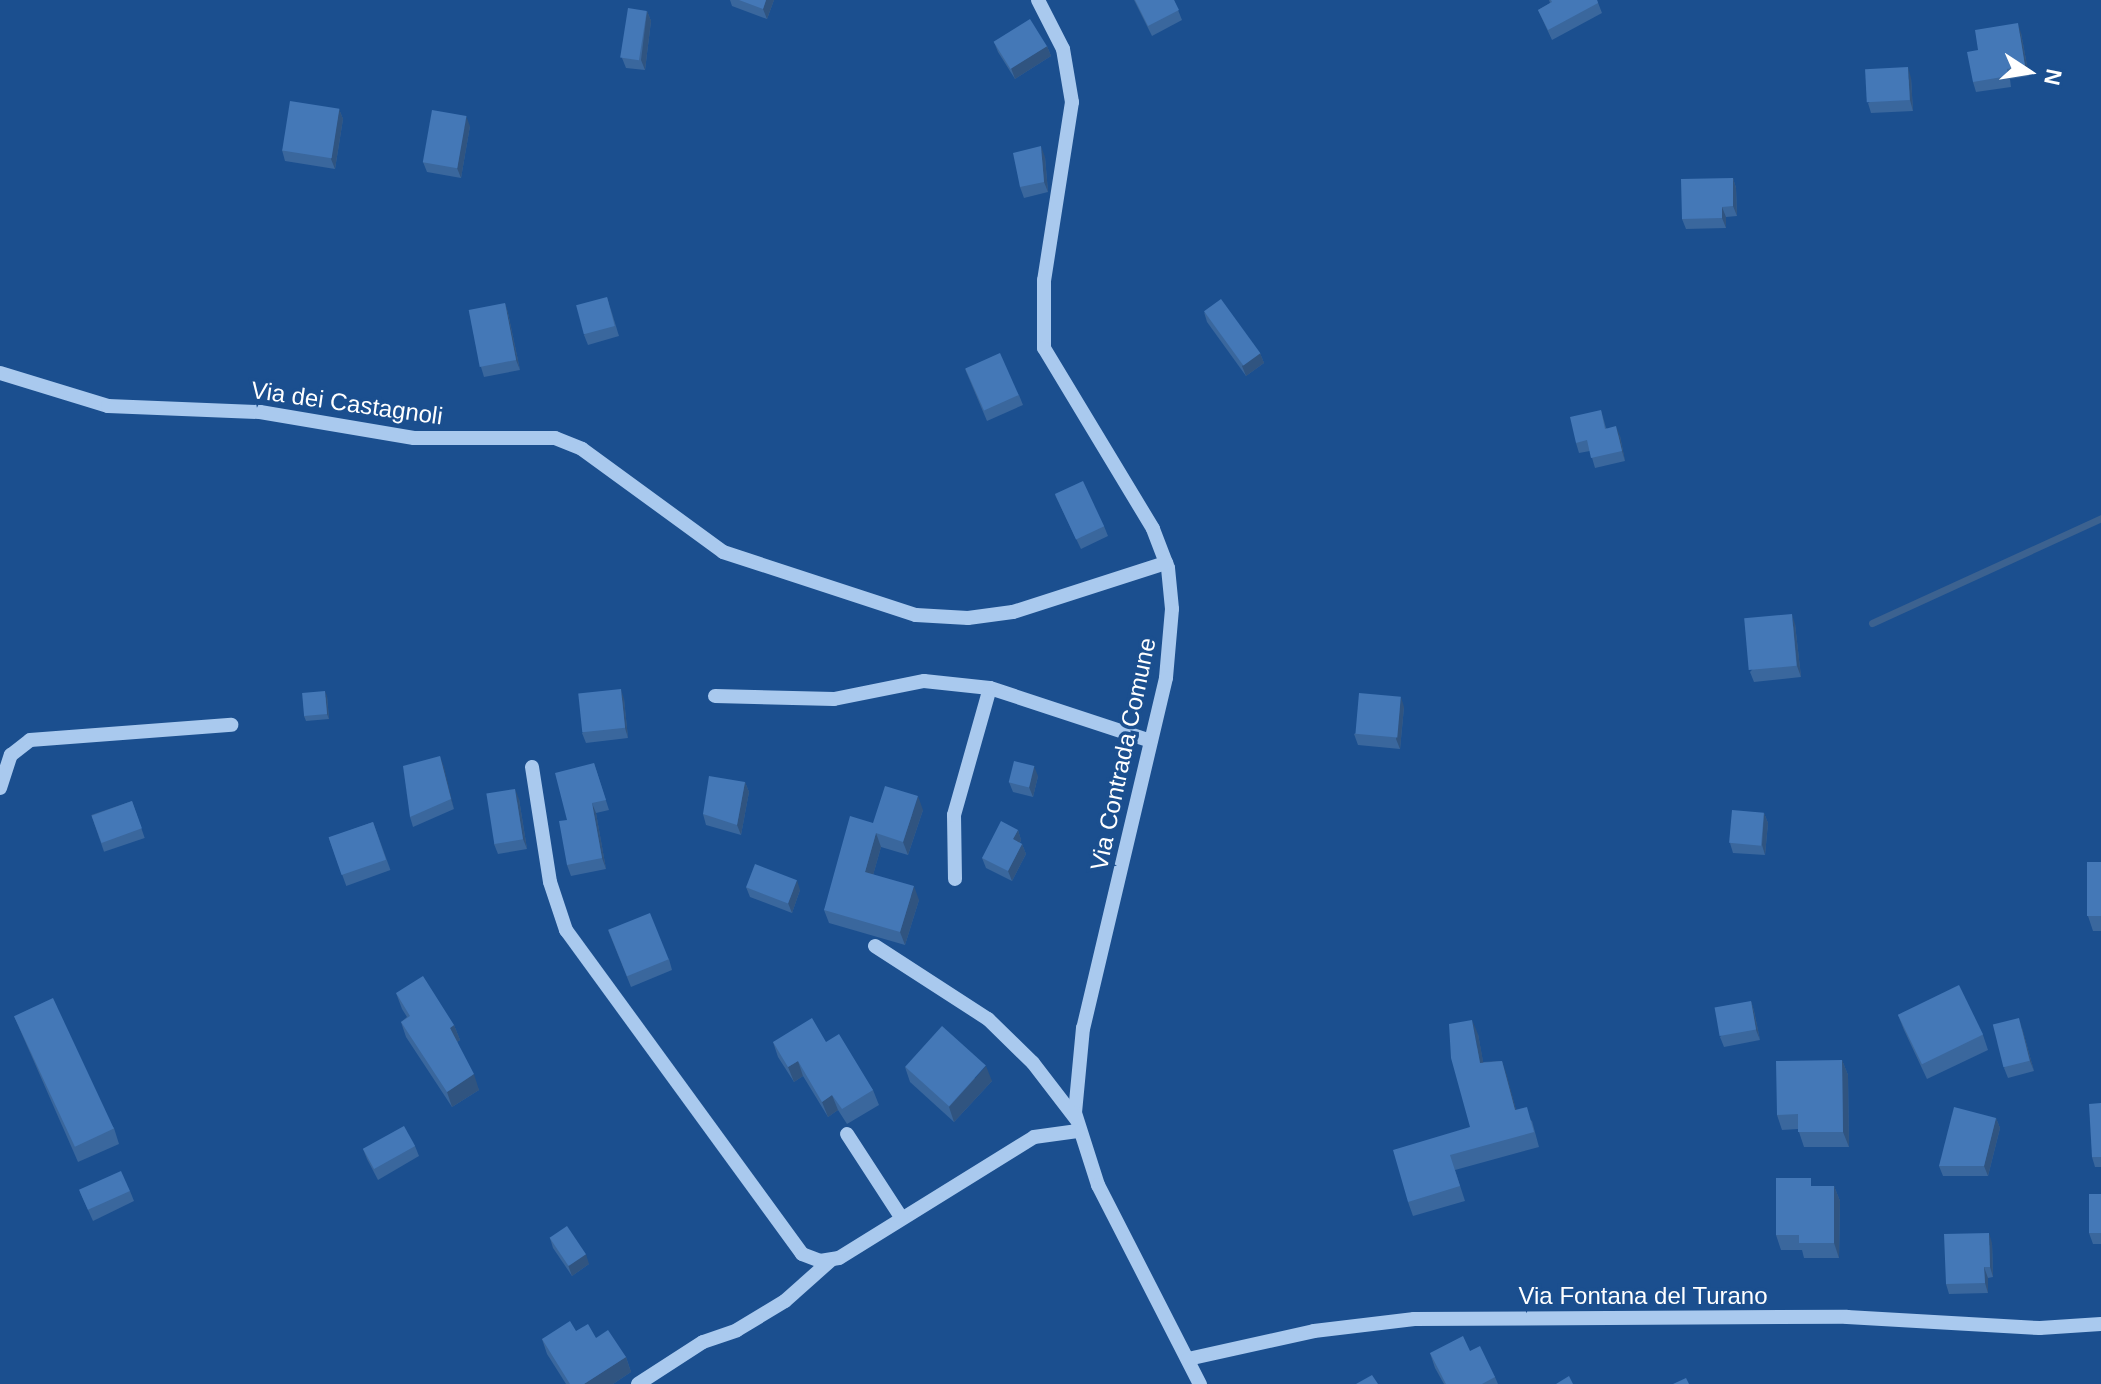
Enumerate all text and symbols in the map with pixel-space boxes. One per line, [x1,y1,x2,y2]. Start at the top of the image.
north arrow [1989,32,2069,112]
text: N [2039,67,2067,87]
street label: Via dei Castagnoli [249,375,445,431]
street label: Via Contrada Comune [1084,635,1162,873]
street label: Via Fontana del Turano [1518,1282,1768,1310]

